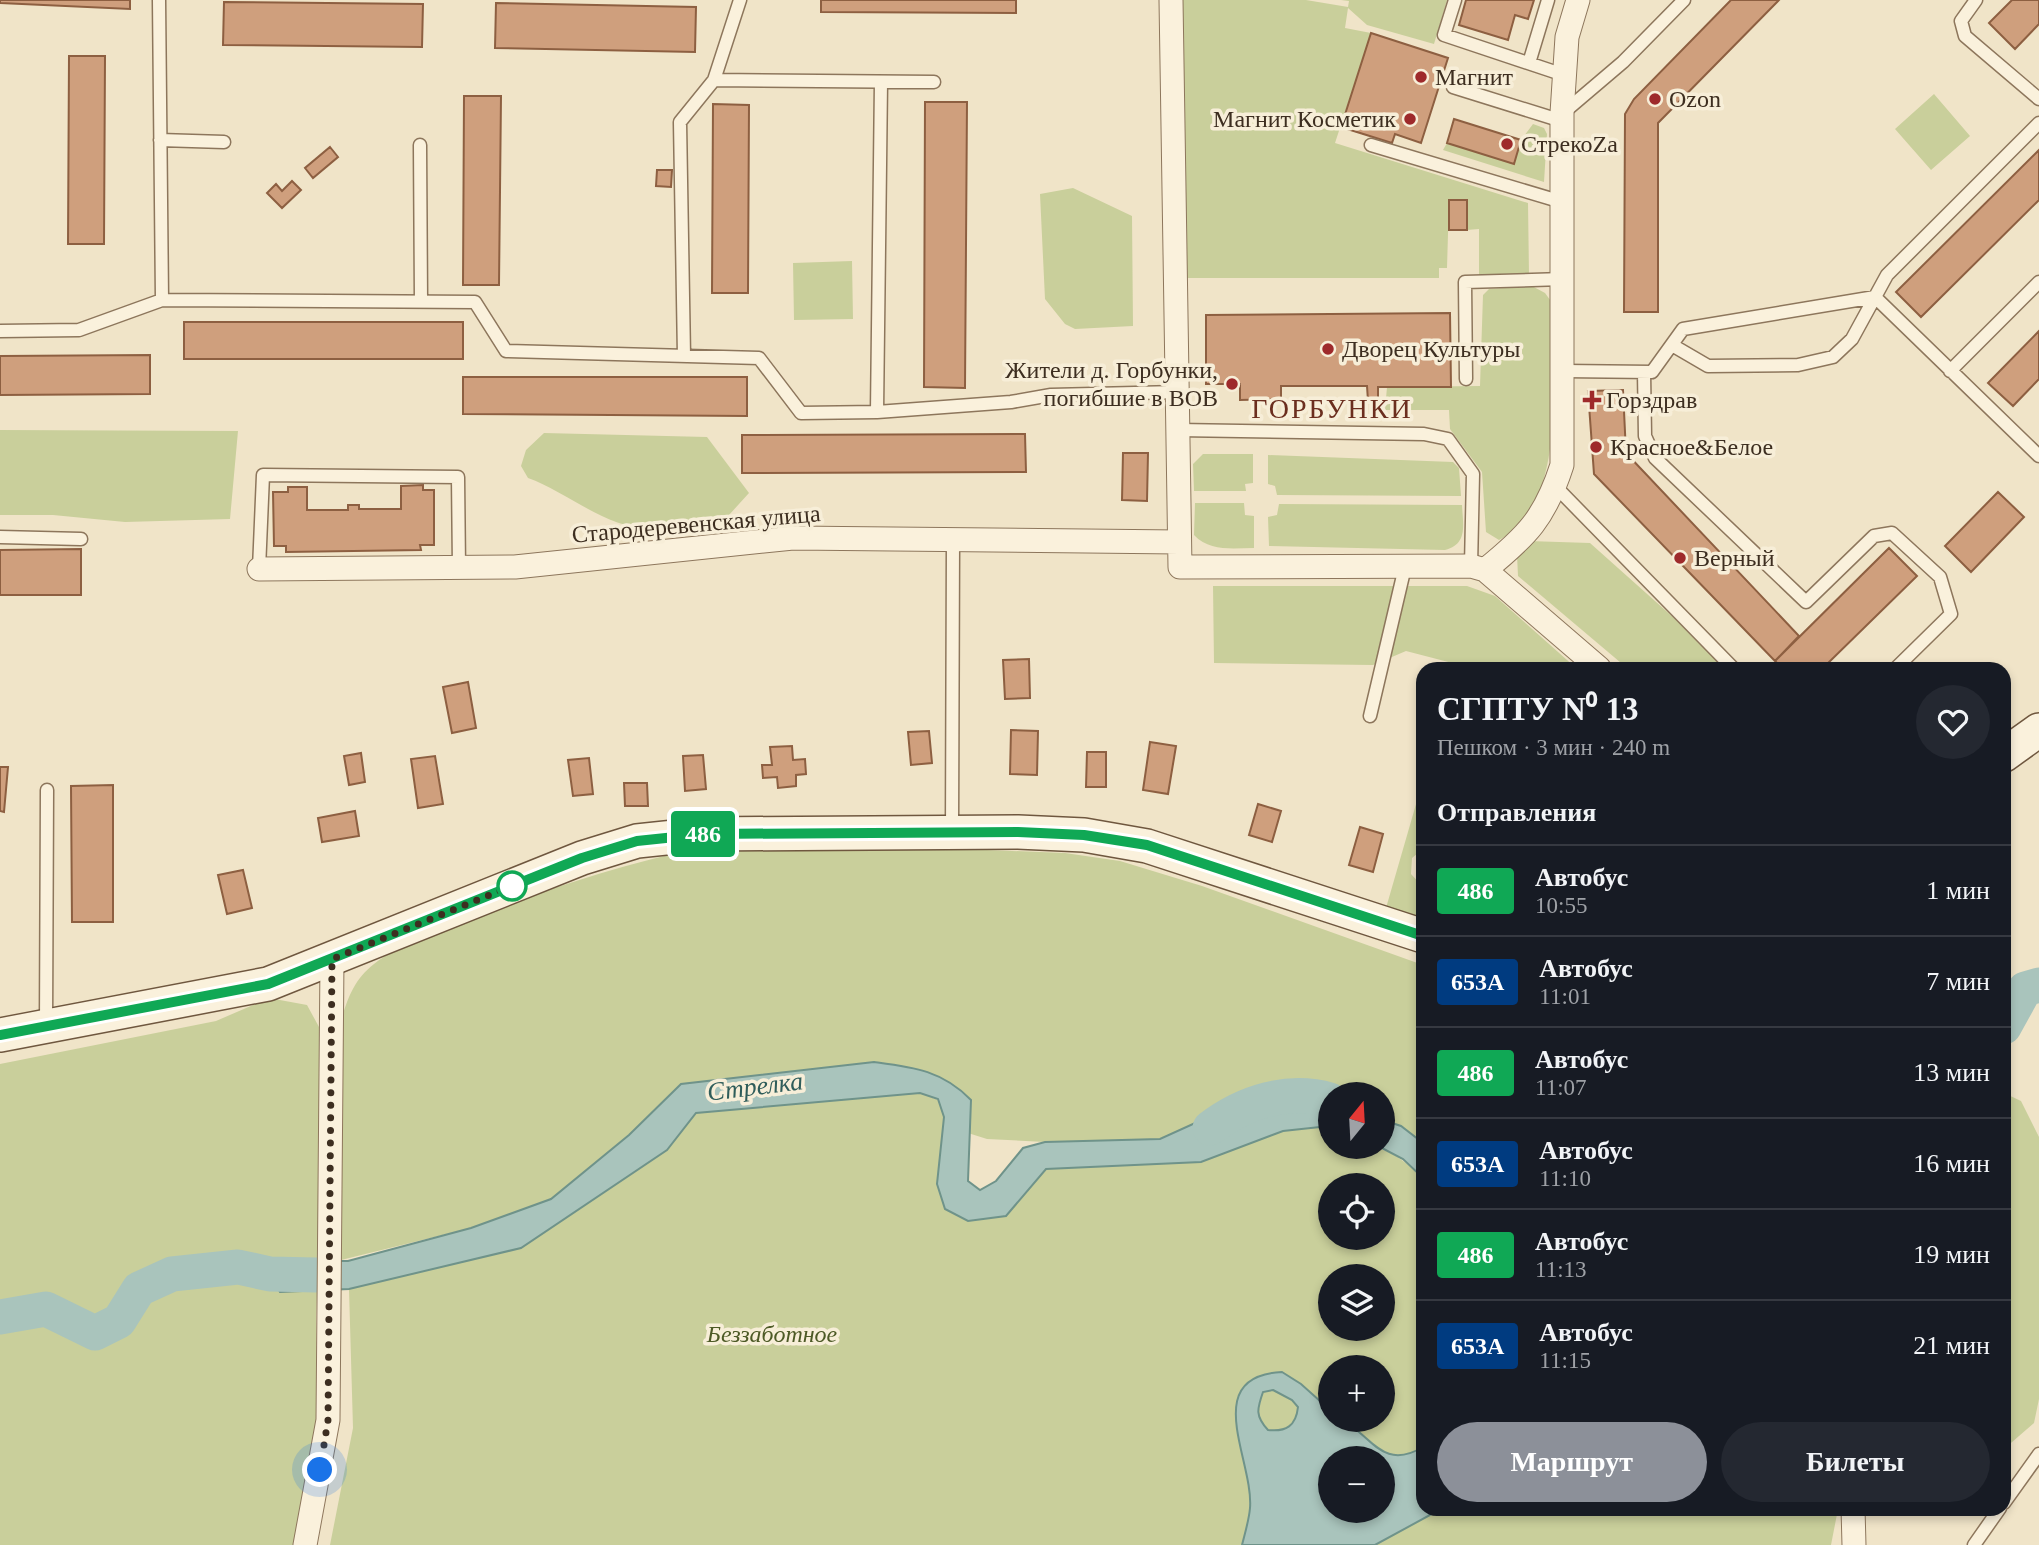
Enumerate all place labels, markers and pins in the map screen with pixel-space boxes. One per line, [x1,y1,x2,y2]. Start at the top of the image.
place label: Магнит [1435,64,1514,90]
marker: Магнит [1413,69,1429,85]
place label: Ozon [1669,86,1721,112]
marker: Ozon [1647,91,1663,107]
place label: Магнит Косметик [1213,106,1396,132]
marker: Магнит Косметик [1402,111,1418,127]
place label: СтрекоZа [1521,131,1618,157]
marker: СтрекоZа [1499,136,1515,152]
place label: Дворец Культуры [1342,336,1521,362]
marker: Дворец Культуры [1320,341,1336,357]
place label: Жители д. Горбунки, погибшие в ВОВ [1005,357,1218,411]
marker: Жители д. Горбунки, погибшие в ВОВ [1224,376,1240,392]
place label: Горздрав [1606,387,1697,413]
marker: Горздрав [1584,392,1600,408]
place label: Красное&Белое [1610,434,1773,460]
marker: Красное&Белое [1588,439,1604,455]
place label: Верный [1694,545,1775,571]
marker: Верный [1672,550,1688,566]
unlabelled marker [497,871,527,901]

